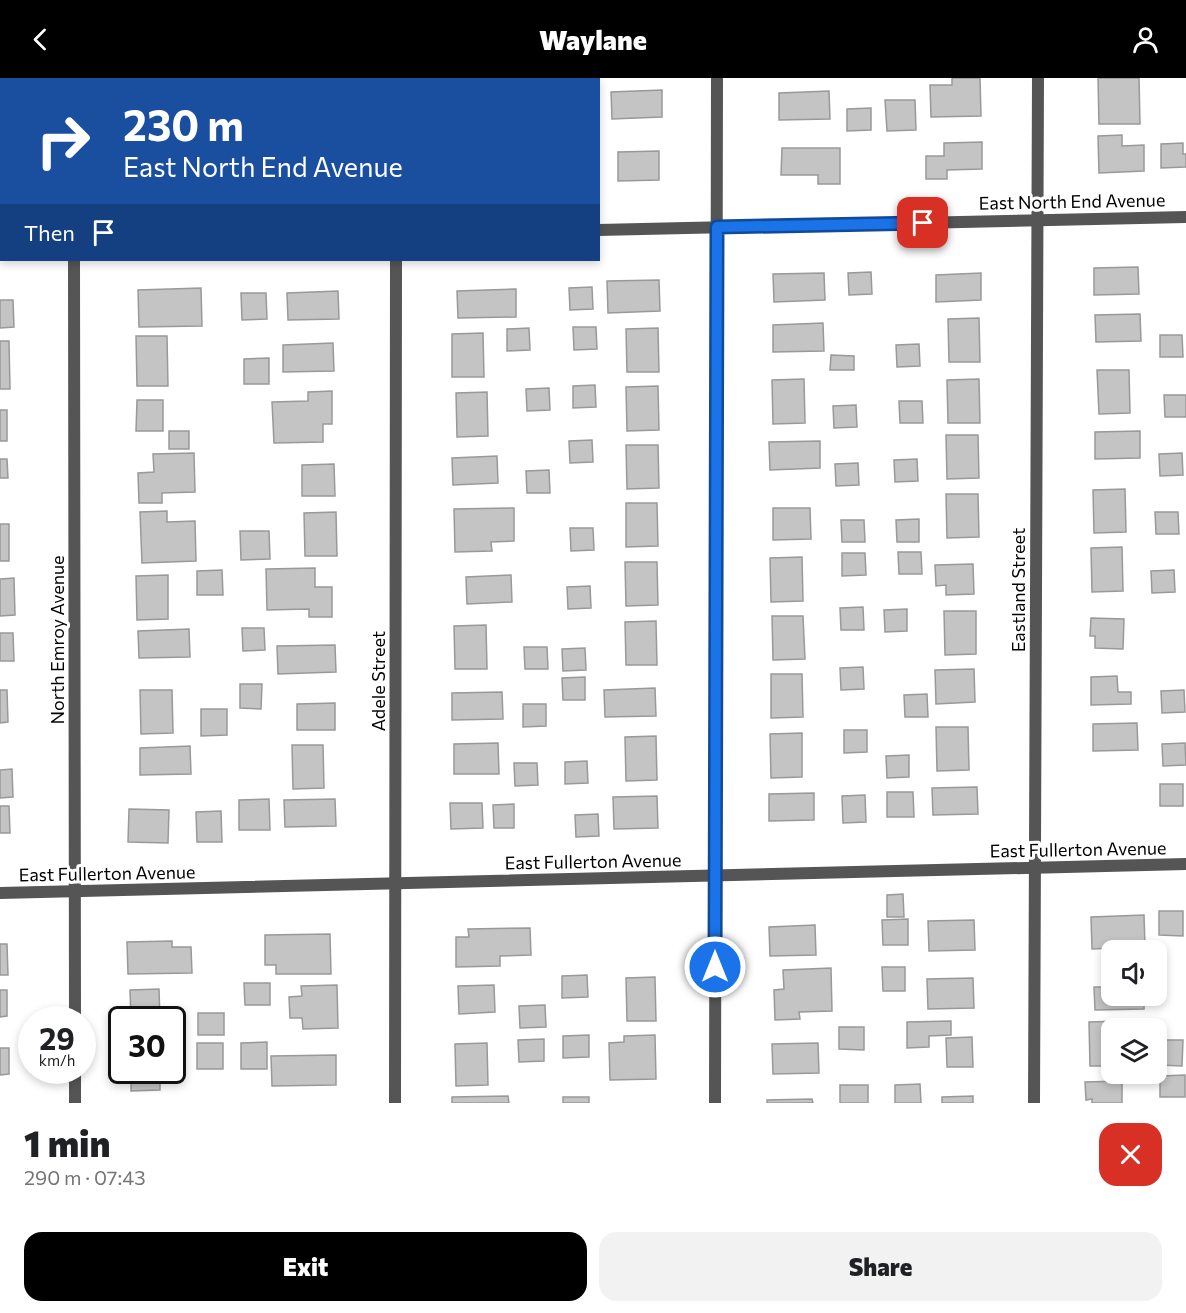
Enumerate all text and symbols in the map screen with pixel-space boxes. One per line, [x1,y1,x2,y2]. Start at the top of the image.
icon: back [24,23,57,56]
text: Waylane [539,23,647,56]
icon: person [1129,23,1162,56]
text: 230 m [123,98,244,150]
icon: right [24,102,102,180]
text: East North End Avenue [123,150,403,183]
street label: East North End Avenue [979,188,1165,214]
pin [897,197,948,248]
icon: arrive [906,206,939,239]
icon: arrive [87,216,120,249]
text: Then [24,219,75,246]
street label: Eastland Street [1007,528,1029,652]
street label: North Emroy Avenue [46,555,68,725]
street label: Adele Street [367,631,389,731]
street label: East Fullerton Avenue [989,836,1167,862]
street label: East Fullerton Avenue [504,848,682,874]
street label: East Fullerton Avenue [18,860,196,886]
position arrow [683,935,747,999]
map controls [1101,940,1167,1084]
button: sound [1101,940,1167,1006]
speed limit sign: 30 [108,1006,186,1084]
button: layers [1101,1018,1167,1084]
text: 29 [39,1019,75,1056]
text: km/h [39,1051,75,1069]
text: 1 min [24,1120,110,1164]
button: close [1099,1123,1162,1186]
text: 290 m · 07:43 [24,1165,146,1189]
button: Exit [24,1232,587,1301]
button: Share [599,1232,1162,1301]

